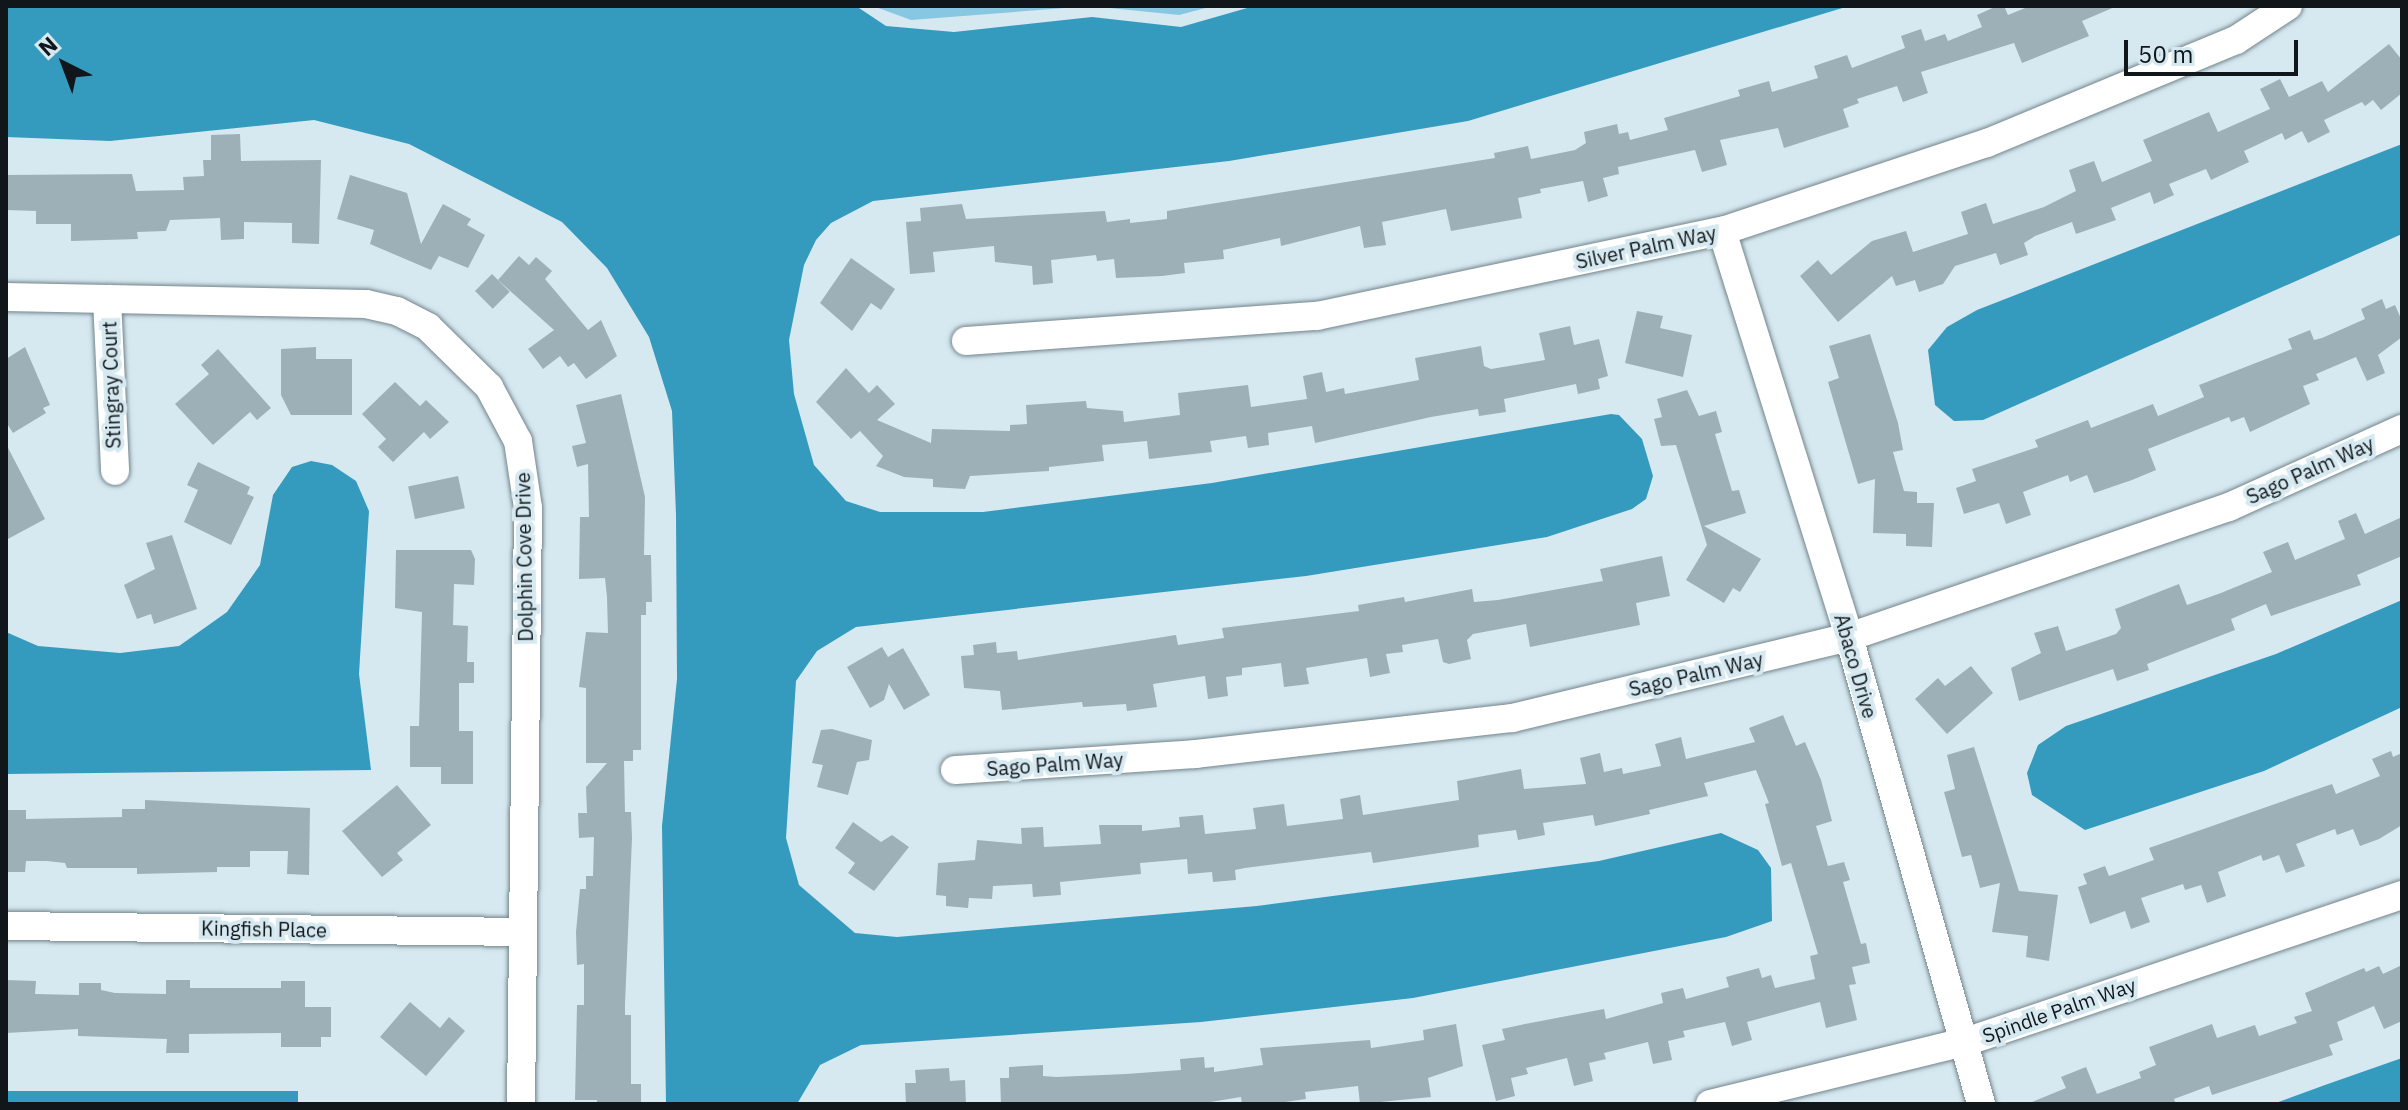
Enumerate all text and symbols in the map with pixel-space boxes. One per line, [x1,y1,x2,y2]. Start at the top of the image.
north arrow [24,24,104,104]
scale bar [2128,24,2302,74]
text: N [32,30,63,62]
text: 50 m [2138,38,2193,70]
street label: Silver Palm Way [1574,220,1718,274]
street label: Stingray Court [97,321,125,449]
street label: Sago Palm Way [2243,431,2377,509]
street label: Dolphin Cove Drive [511,472,537,642]
street label: Abaco Drive [1830,611,1882,721]
street label: Sago Palm Way [1627,647,1765,701]
street label: Sago Palm Way [986,747,1124,781]
street label: Kingfish Place [201,916,327,942]
street label: Spindle Palm Way [1979,972,2139,1048]

